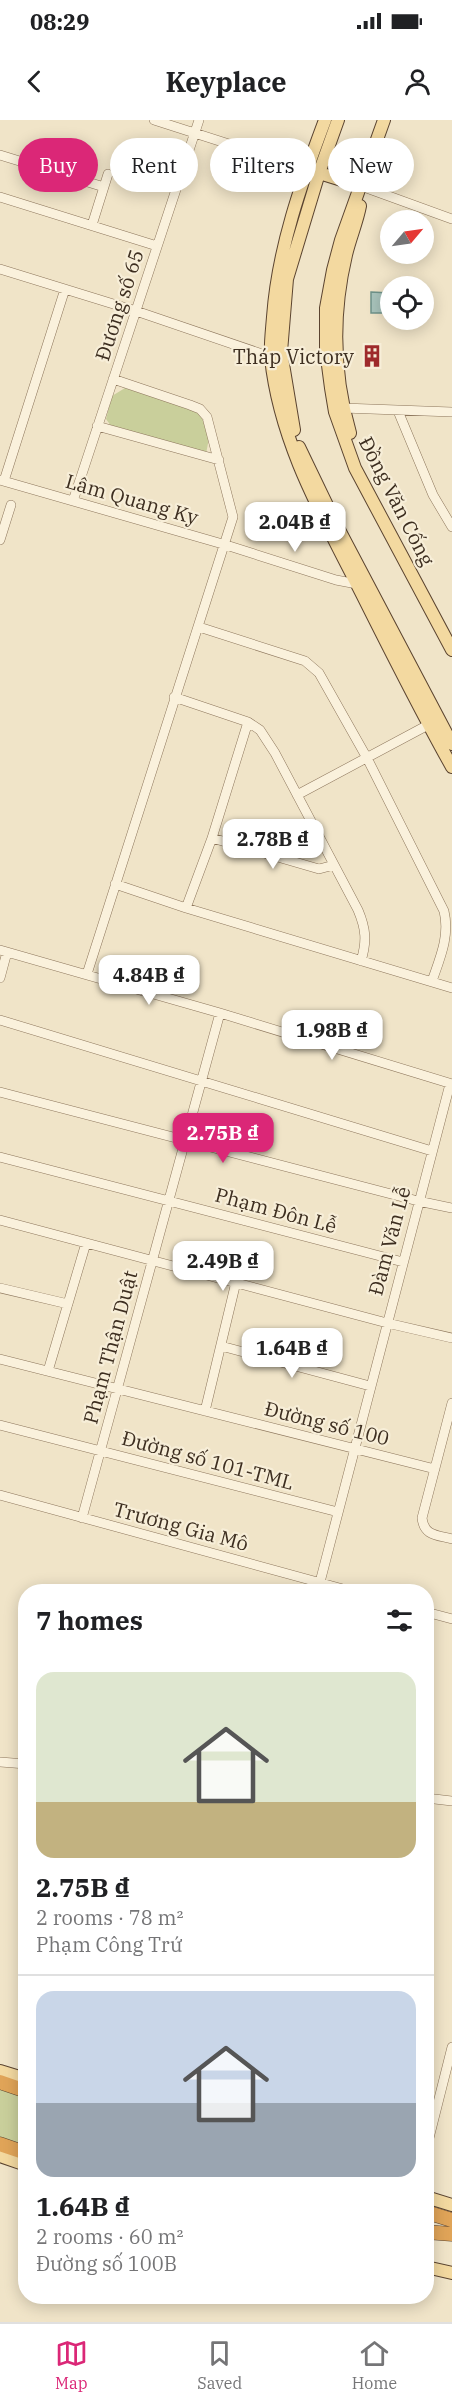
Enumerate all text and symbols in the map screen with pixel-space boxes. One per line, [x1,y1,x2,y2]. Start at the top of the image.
text: 08:29 [30,7,89,36]
text: Keyplace [165,64,287,99]
icon: back [18,65,51,98]
icon: person [401,65,434,98]
chip: Buy [18,138,98,192]
chip: Rent [110,138,198,192]
chip: Filters [210,138,316,192]
chip: New [328,138,414,192]
north arrow [380,210,434,264]
map controls [380,210,434,330]
street label: Đương số 65 [88,246,150,364]
button: locate [380,276,434,330]
place label: Tháp Victory [233,343,354,370]
building icon: Tháp Victory [359,343,385,369]
street label: Đồng Văn Cống [353,432,441,570]
street label: Lâm Quang Ky [63,467,202,531]
pin: 2.04B ₫ [240,502,350,553]
text: 2.04B ₫ [259,508,331,535]
pin: 2.78B ₫ [218,819,328,870]
text: 2.78B ₫ [237,825,309,852]
pin: 4.84B ₫ [94,955,204,1006]
text: 4.84B ₫ [113,961,185,988]
pin: 1.98B ₫ [277,1010,387,1061]
text: 1.98B ₫ [296,1016,368,1043]
pin: 2.75B ₫ [168,1113,278,1164]
text: 2.75B ₫ [187,1119,259,1146]
street label: Phạm Đôn Lễ [212,1181,340,1239]
street label: Đàm Văn Lễ [362,1184,416,1298]
pin: 2.49B ₫ [168,1241,278,1292]
text: 2.49B ₫ [187,1247,259,1274]
street label: Phạm Thận Duật [77,1267,143,1427]
pin: 1.64B ₫ [237,1328,347,1379]
text: 1.64B ₫ [256,1334,328,1361]
street label: Đường số 100 [262,1394,392,1452]
street label: Đường số 101-TML [119,1424,297,1496]
street label: Trương Gia Mô [110,1495,252,1557]
text: 7 homes [36,1603,143,1637]
icon: filters [383,1604,416,1637]
icon: home [172,1711,280,1819]
text: 2.75B ₫ [36,1870,130,1904]
text: 2 rooms · 78 m² [36,1904,183,1931]
text: Phạm Công Trứ [36,1931,182,1958]
icon: home [172,2030,280,2138]
text: 1.64B ₫ [36,2189,130,2223]
text: 2 rooms · 60 m² [36,2223,183,2250]
text: Đường số 100B [36,2250,177,2277]
tab: Map [55,2337,88,2393]
tab: Saved [197,2337,242,2393]
tab: Home [352,2337,397,2393]

